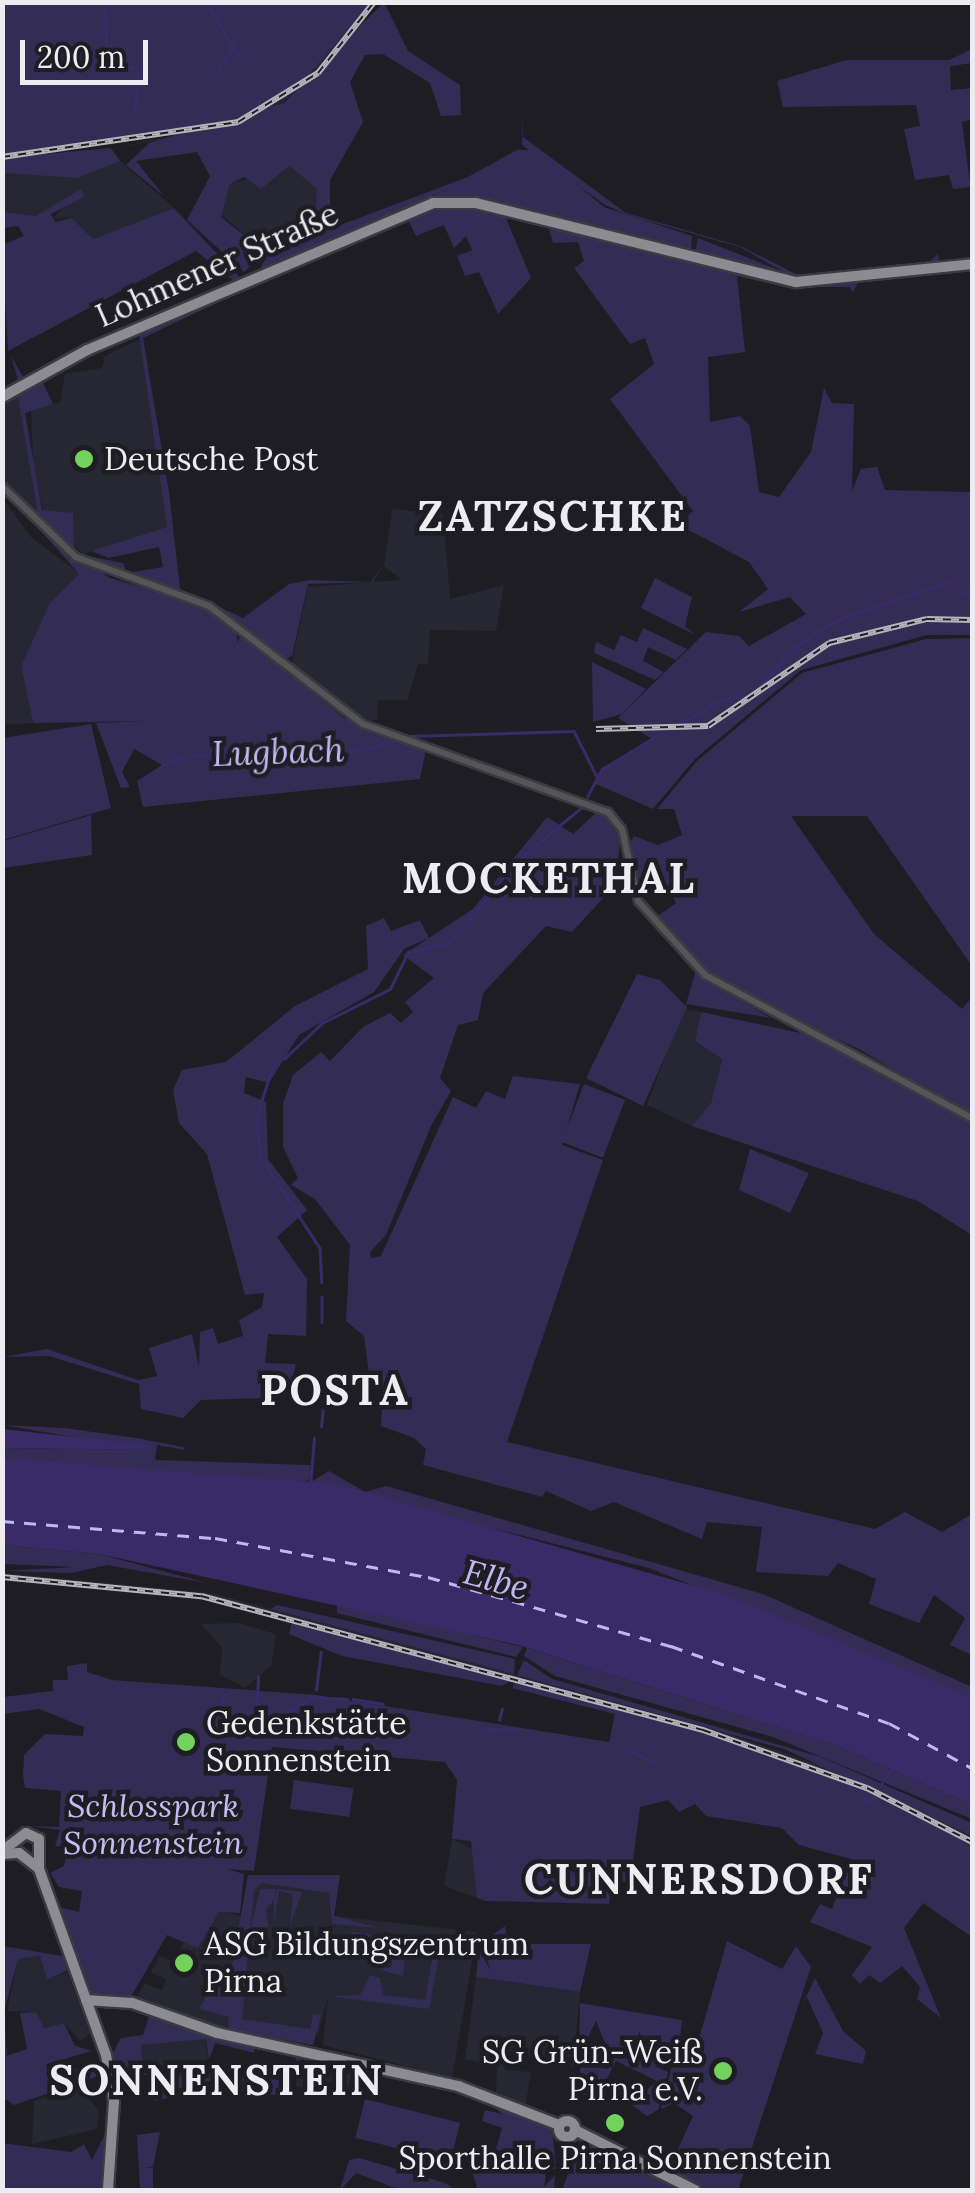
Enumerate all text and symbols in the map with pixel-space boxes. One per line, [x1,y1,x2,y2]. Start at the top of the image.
scale bar [25,20,152,82]
text: 200 m [37,38,125,76]
street label: Lohmener Straße [90,194,344,336]
place label: Deutsche Post [104,440,318,478]
marker: Deutsche Post [73,448,95,470]
district label: ZATZSCHKE [418,491,688,541]
water label: Lugbach [211,729,345,775]
district label: MOCKETHAL [402,853,696,903]
district label: POSTA [260,1365,410,1415]
water label: Elbe [458,1551,534,1609]
place label: Gedenkstätte Sonnenstein [206,1705,407,1780]
marker: Gedenkstätte Sonnenstein [175,1731,197,1753]
park label: Schlosspark Sonnenstein [63,1788,243,1863]
district label: CUNNERSDORF [524,1854,874,1904]
place label: ASG Bildungszentrum Pirna [204,1926,529,2001]
marker: ASG Bildungszentrum Pirna [173,1952,195,1974]
place label: SG Grün-Weiß Pirna e.V. [482,2034,703,2109]
district label: SONNENSTEIN [49,2055,385,2105]
marker: SG Grün-Weiß Pirna e.V. [712,2060,734,2082]
marker: Sporthalle Pirna Sonnenstein [604,2112,626,2134]
place label: Sporthalle Pirna Sonnenstein [398,2139,832,2177]

